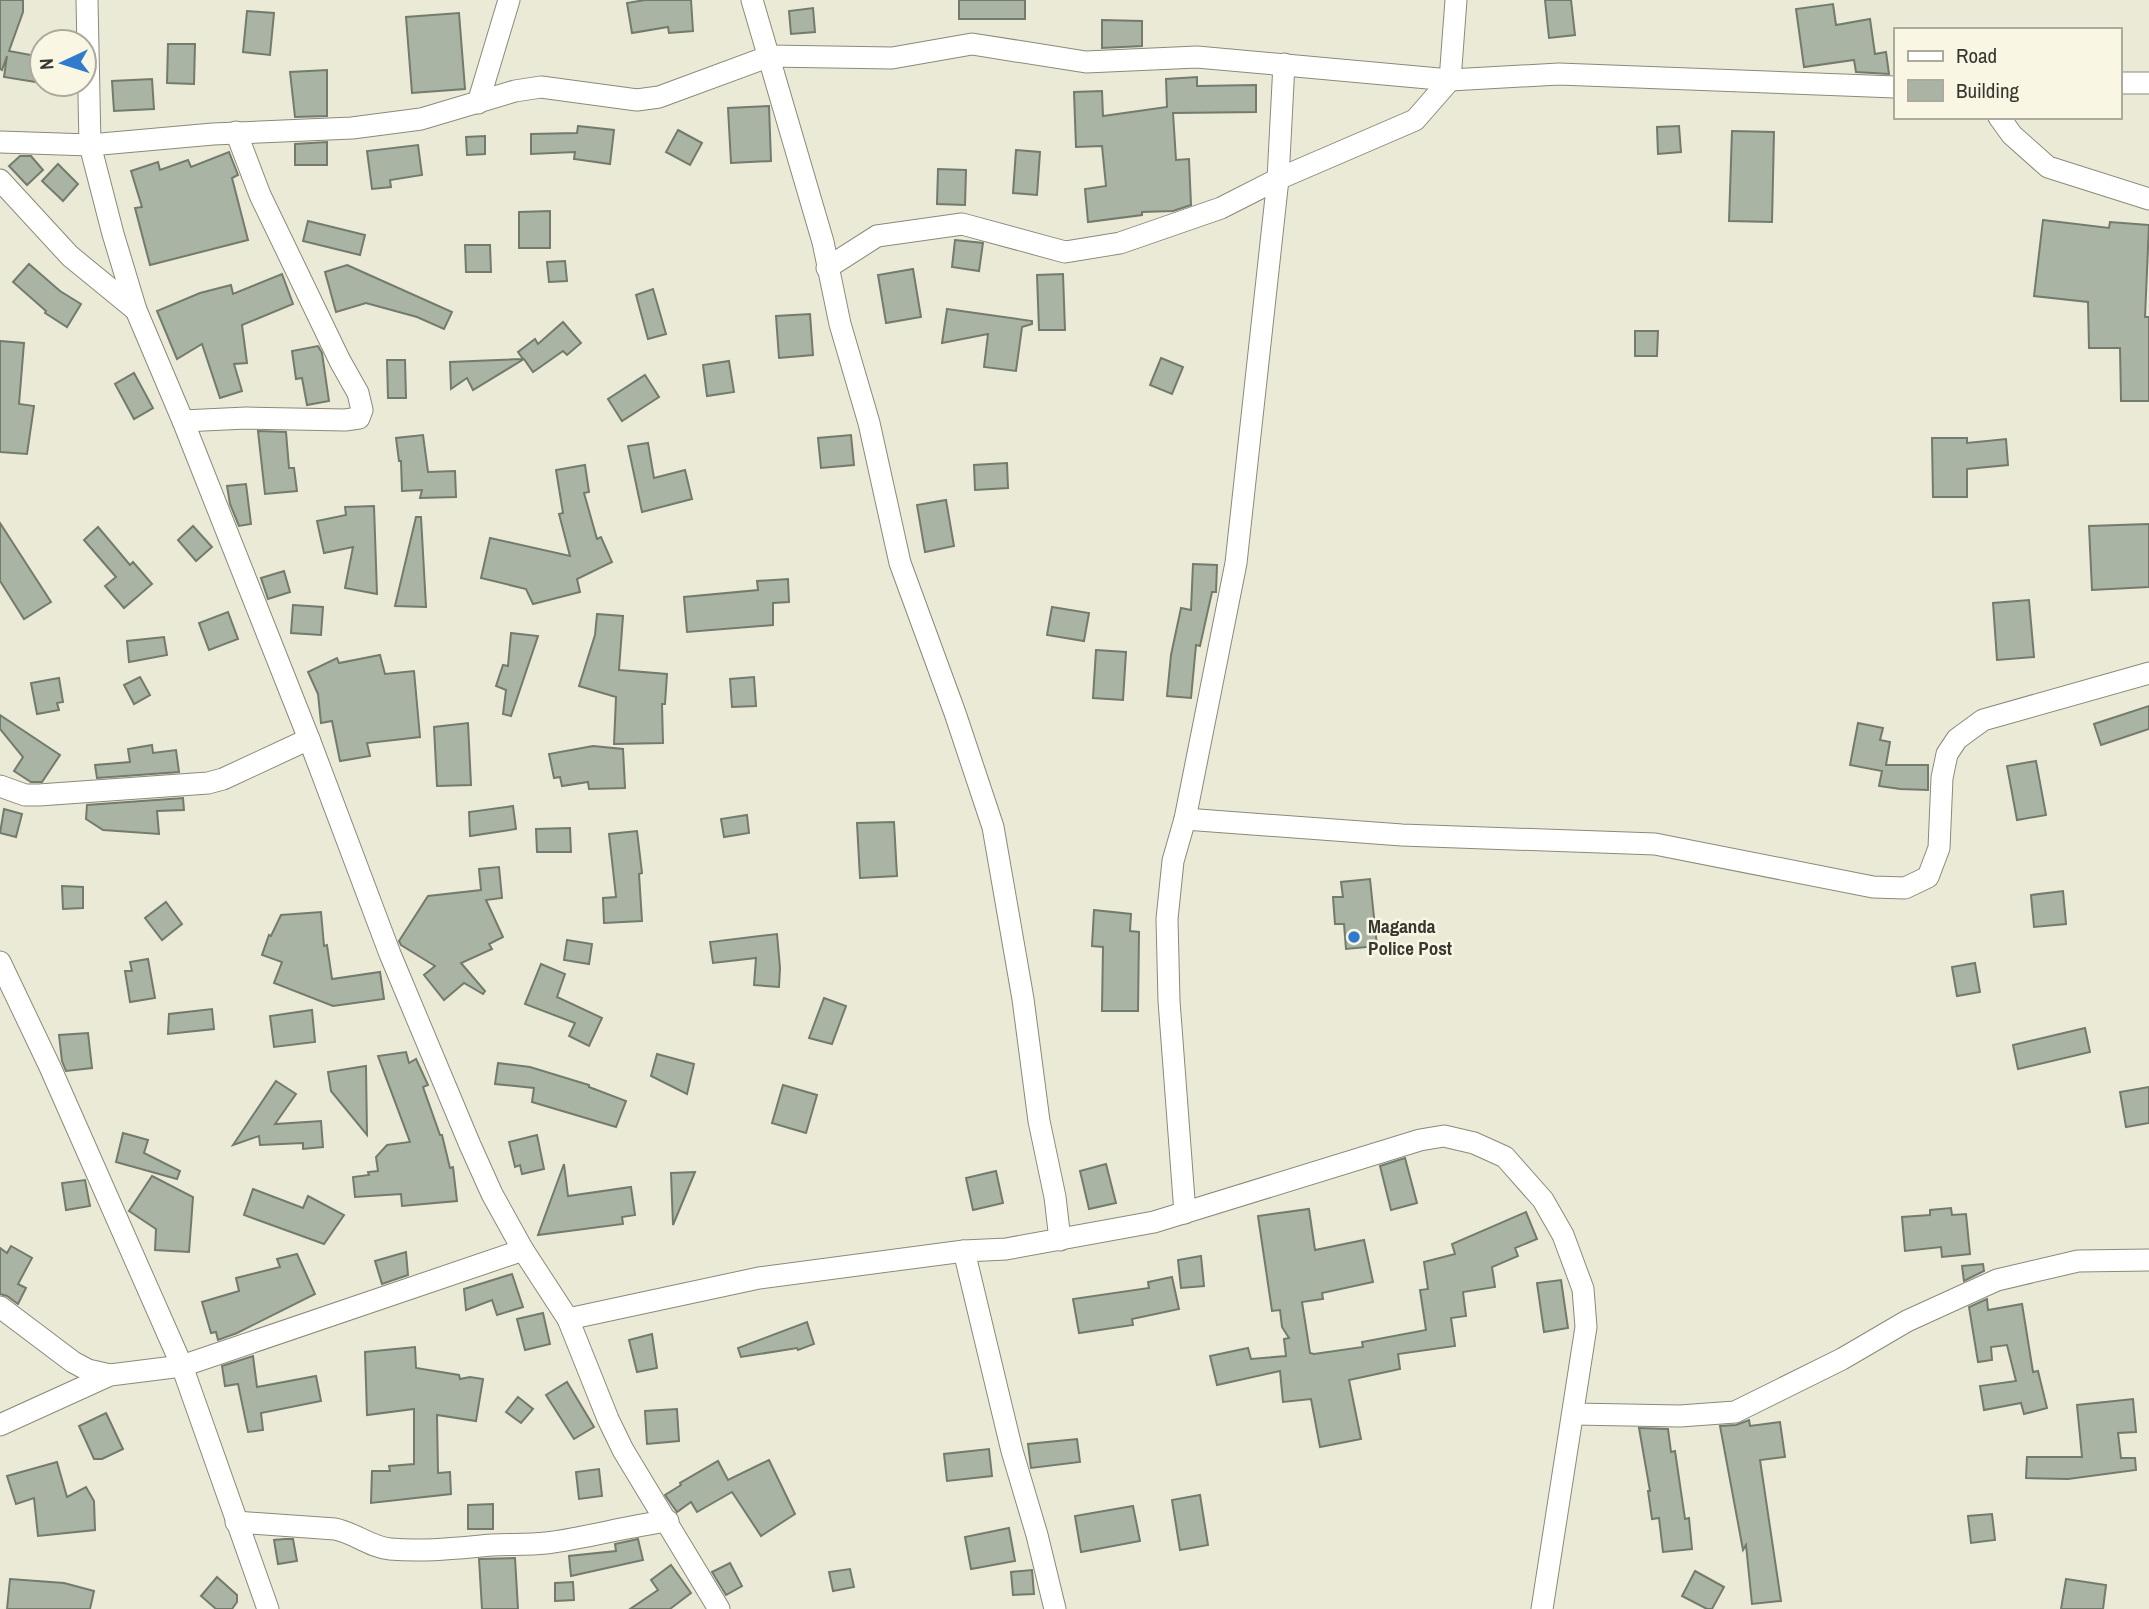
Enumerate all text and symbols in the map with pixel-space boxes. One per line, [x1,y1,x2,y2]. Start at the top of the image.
north arrow [28,28,98,98]
legend [1894,28,2121,119]
text: Road [1956,41,1997,70]
text: N [33,58,59,71]
text: Building [1956,76,2020,105]
place label: Maganda Police Post [1368,913,1452,961]
marker: Maganda Police Post [1346,929,1362,945]

